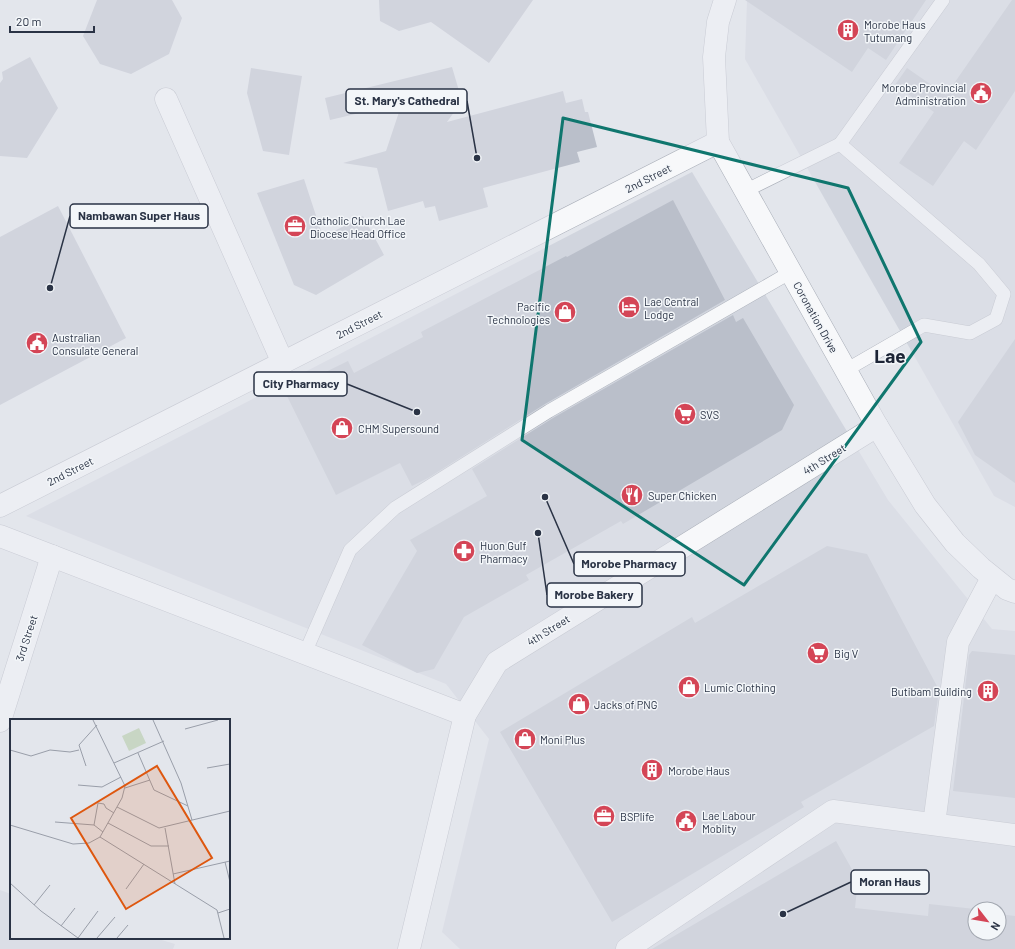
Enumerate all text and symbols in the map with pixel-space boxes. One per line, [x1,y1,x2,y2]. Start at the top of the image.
scale bar [10,8,94,34]
text: 20 m [16,14,42,28]
building icon: Morobe Haus Tutumang [835,17,861,43]
place label: Morobe Haus Tutumang [864,18,926,44]
public building icon: Morobe Provincial Administration [968,80,994,106]
place label: Morobe Provincial Administration [881,81,966,107]
callout: St. Mary's Cathedral [346,89,467,113]
text: St. Mary's Cathedral [355,93,460,107]
street label: 2nd Street [623,161,673,195]
callout: Nambawan Super Haus [70,204,208,228]
text: Nambawan Super Haus [78,208,200,222]
office icon: Catholic Church Lae Diocese Head Office [282,213,308,239]
place label: Catholic Church Lae Diocese Head Office [310,214,406,240]
street label: Coronation Drive [791,279,841,355]
hotel icon: Lae Central Lodge [616,294,642,320]
place label: Lae Central Lodge [644,295,699,321]
shop icon: Pacific Technologies [552,299,578,325]
place label: Pacific Technologies [487,300,550,326]
street label: 2nd Street [334,307,384,341]
public building icon: Australian Consulate General [24,330,50,356]
place label: Australian Consulate General [52,331,138,357]
district label: Lae [874,344,906,367]
callout: City Pharmacy [254,372,347,396]
text: City Pharmacy [263,376,339,390]
supermarket icon: SVS [672,401,698,427]
place label: SVS [700,408,719,421]
shop icon: CHM Supersound [329,415,355,441]
place label: CHM Supersound [358,422,439,435]
street label: 4th Street [800,441,848,477]
street label: 2nd Street [45,454,95,488]
restaurant icon: Super Chicken [619,482,645,508]
place label: Super Chicken [648,489,717,502]
pharmacy icon: Huon Gulf Pharmacy [451,538,477,564]
place label: Huon Gulf Pharmacy [480,539,528,565]
callout: Morobe Pharmacy [574,552,685,576]
text: Morobe Pharmacy [581,556,677,570]
callout: Morobe Bakery [547,583,642,607]
text: Morobe Bakery [554,587,634,601]
street label: 4th Street [524,612,572,648]
street label: 3rd Street [12,613,40,663]
supermarket icon: Big V [805,640,831,666]
place label: Big V [834,647,859,660]
shop icon: Lumic Clothing [676,674,702,700]
building icon: Butibam Building [975,678,1001,704]
place label: Lumic Clothing [704,681,776,694]
place label: Butibam Building [891,685,972,698]
shop icon: Jacks of PNG [566,691,592,717]
place label: Jacks of PNG [594,698,657,711]
inset map [10,719,230,939]
shop icon: Moni Plus [512,726,538,752]
place label: Moni Plus [540,733,585,746]
building icon: Morobe Haus [639,757,665,783]
place label: Morobe Haus [668,764,730,777]
office icon: BSPlife [591,803,617,829]
public building icon: Lae Labour Moblity [673,808,699,834]
place label: Lae Labour Moblity [702,809,756,835]
place label: BSPlife [620,810,655,823]
callout: Moran Haus [851,870,929,894]
text: Moran Haus [859,874,921,888]
north arrow [967,901,1007,941]
text: N [989,920,1003,933]

